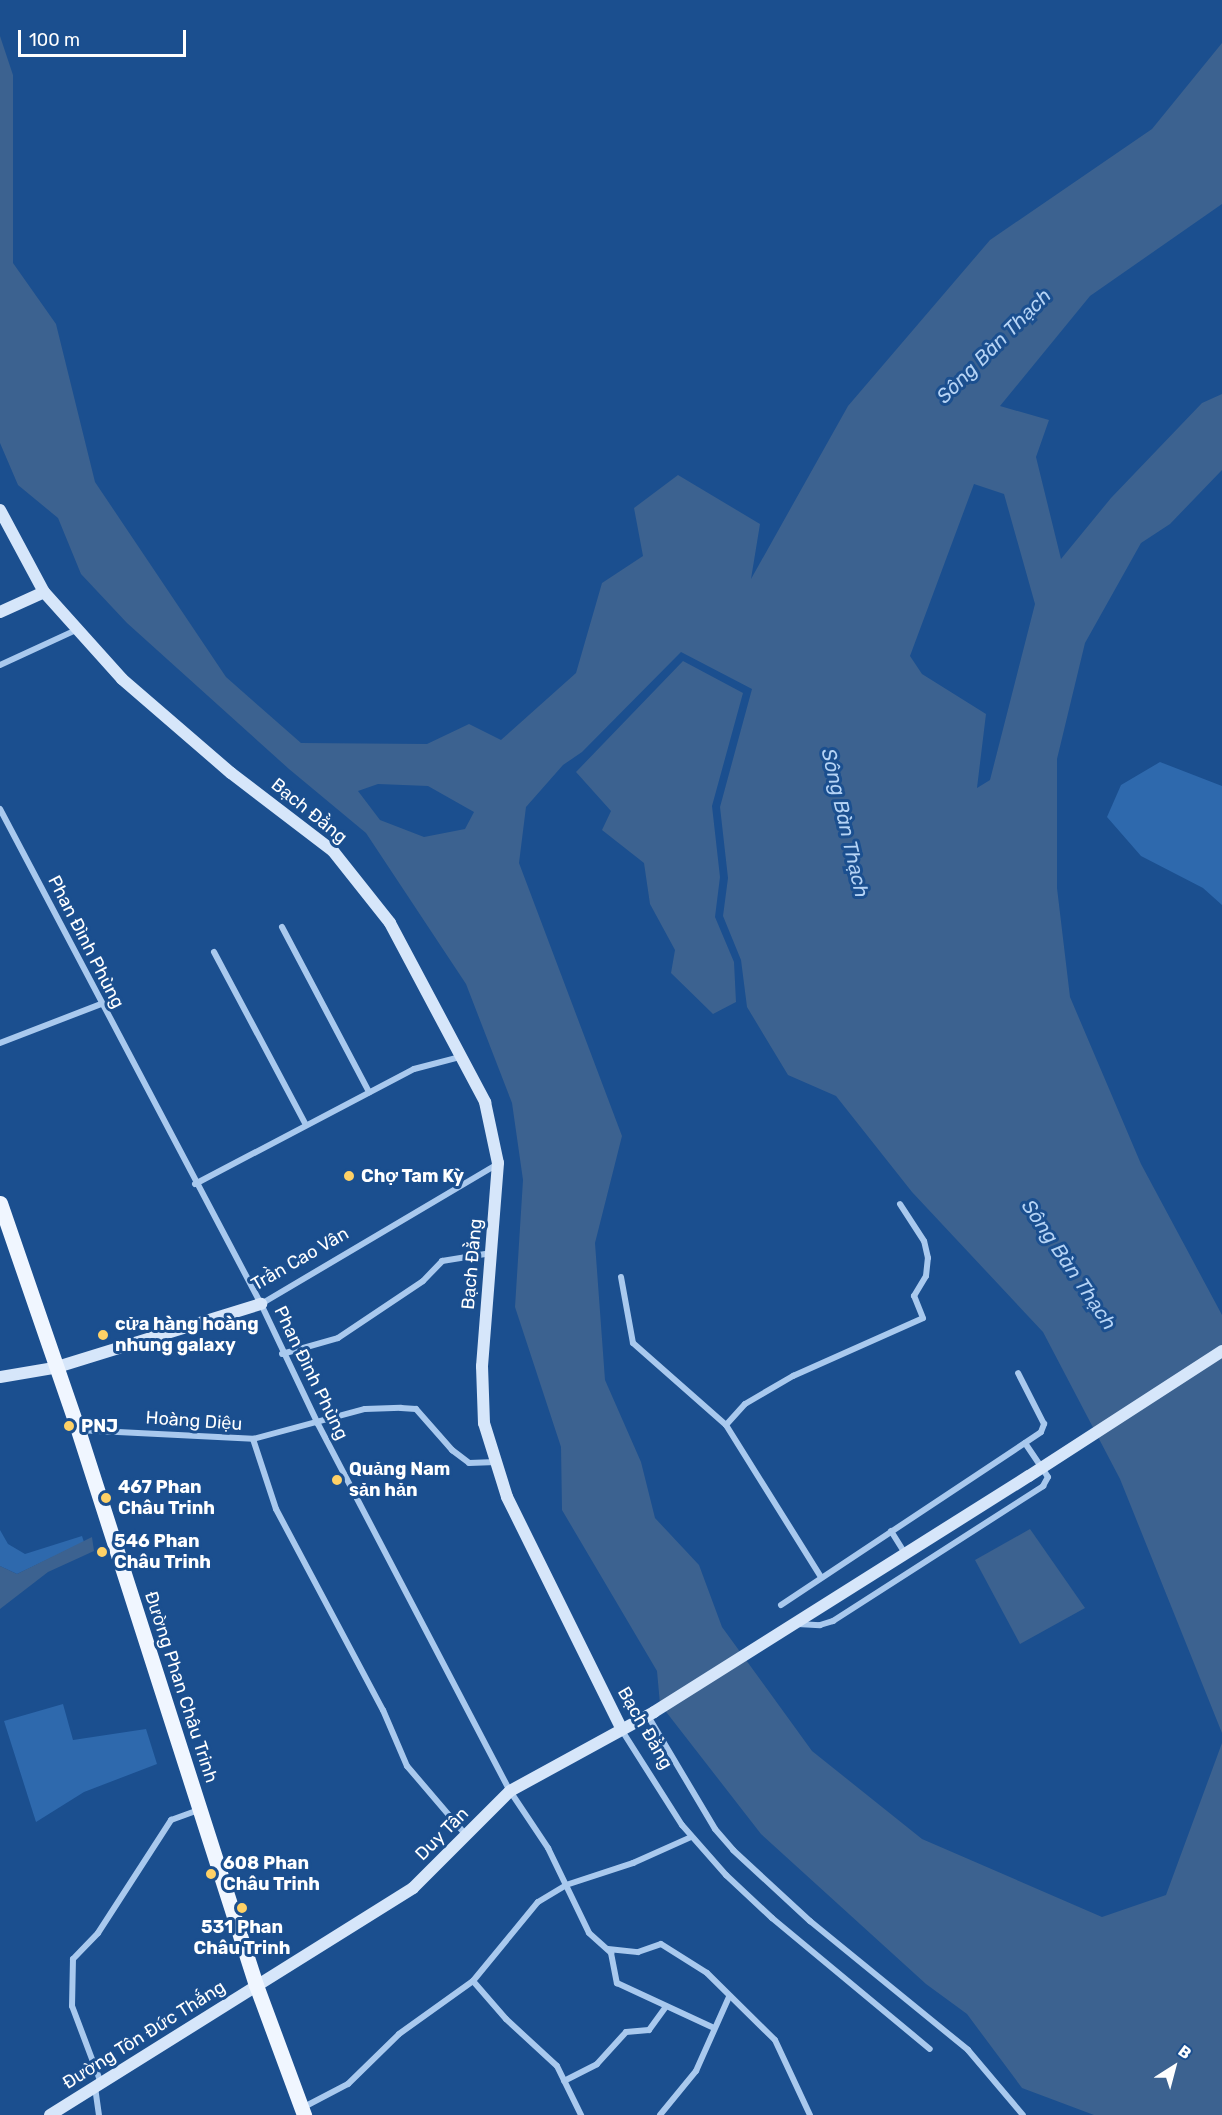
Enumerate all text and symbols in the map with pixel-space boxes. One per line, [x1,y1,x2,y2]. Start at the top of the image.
scale bar [21,18,189,56]
text: 100 m [29,29,80,51]
water label: Sông Bàn Thạch [932,284,1056,408]
water label: Sông Bàn Thạch [816,746,874,900]
street label: Bạch Đằng [267,774,351,848]
street label: Phan Đình Phùng [43,872,129,1012]
place label: Chợ Tam Kỳ [361,1165,464,1187]
marker: Chợ Tam Kỳ [342,1169,356,1183]
water label: Sông Bàn Thạch [1016,1195,1122,1335]
street label: Bạch Đằng [457,1217,487,1311]
street label: Trần Cao Vân [247,1222,353,1296]
street label: Phan Đình Phùng [269,1303,353,1443]
place label: cửa hàng hoàng nhung galaxy [115,1314,259,1356]
marker: cửa hàng hoàng nhung galaxy [96,1328,110,1342]
street label: Hoàng Diệu [145,1407,243,1435]
place label: PNJ [81,1415,118,1437]
marker: PNJ [62,1419,76,1433]
place label: Quảng Nam sản hản [349,1459,450,1502]
marker: Quảng Nam sản hản [330,1473,344,1487]
place label: 467 Phan Châu Trinh [118,1477,215,1520]
marker: 467 Phan Châu Trinh [99,1491,113,1505]
place label: 546 Phan Châu Trinh [114,1531,211,1574]
marker: 546 Phan Châu Trinh [95,1545,109,1559]
street label: Đường Phan Châu Trinh [140,1588,222,1786]
street label: Bạch Đằng [613,1683,677,1773]
street label: Duy Tân [411,1803,473,1865]
place label: 608 Phan Châu Trinh [223,1853,320,1896]
marker: 608 Phan Châu Trinh [204,1867,218,1881]
marker: 531 Phan Châu Trinh [235,1901,249,1915]
place label: 531 Phan Châu Trinh [193,1917,291,1960]
street label: Đường Tôn Đức Thắng [58,1976,230,2094]
north arrow [1144,2037,1204,2097]
text: B [1175,2041,1195,2063]

